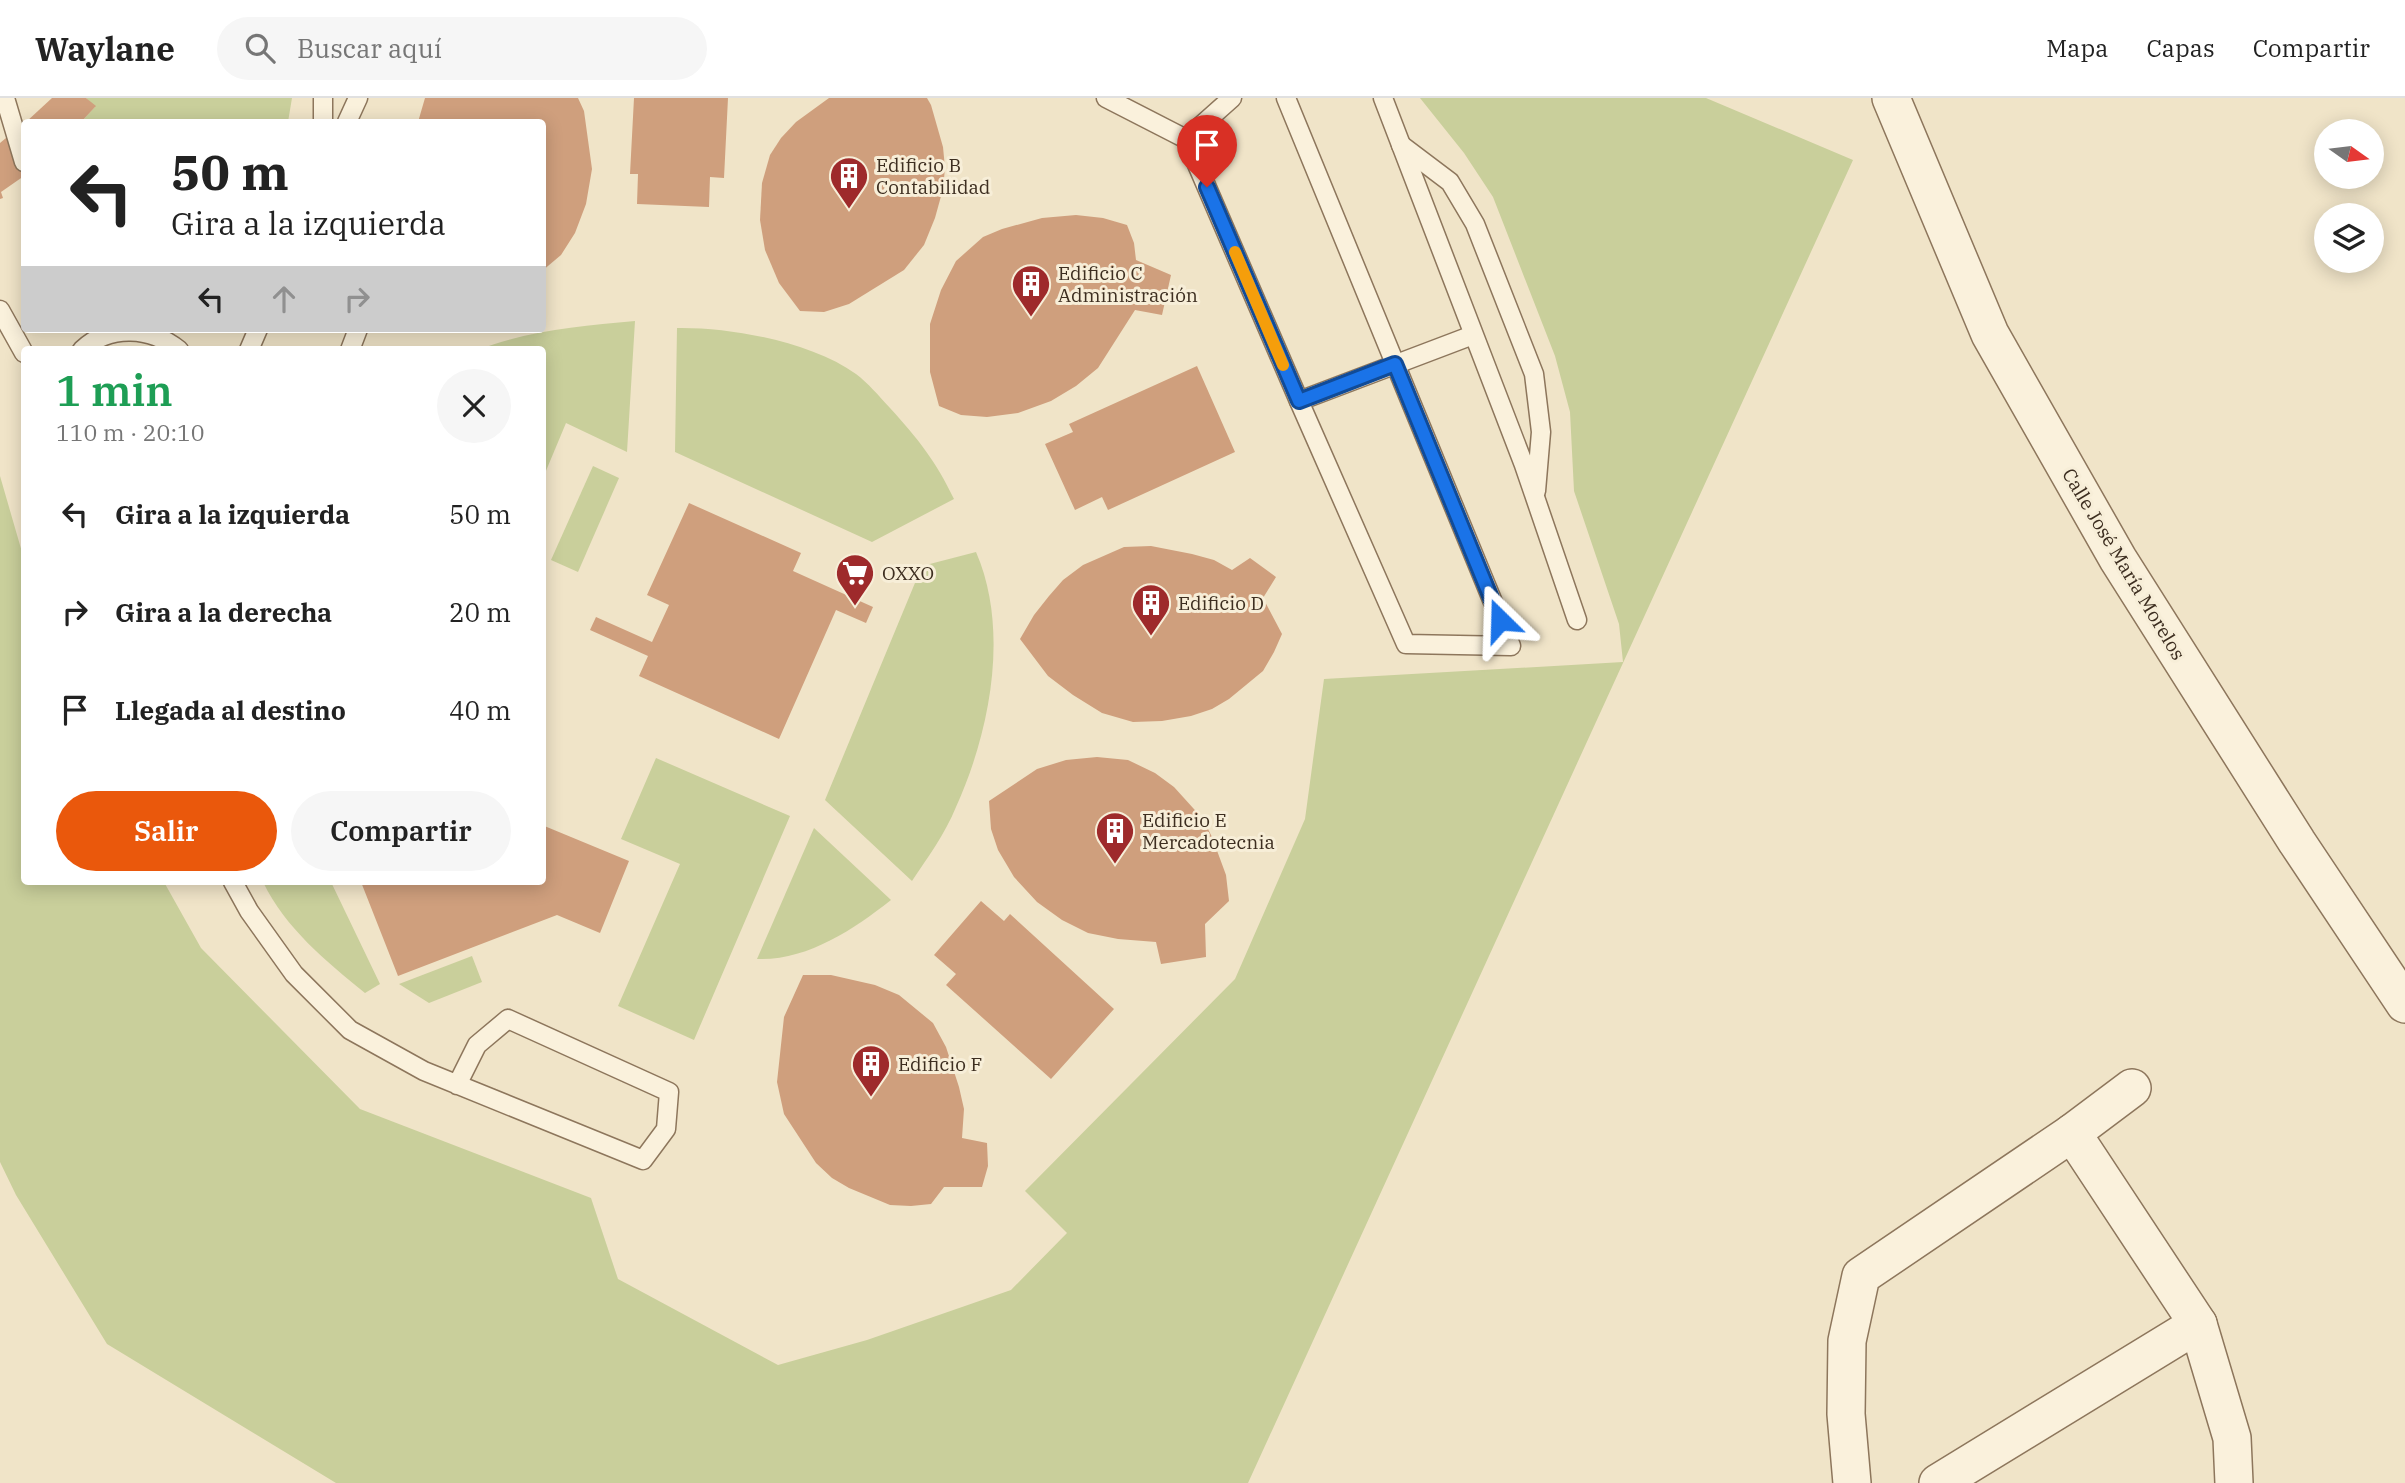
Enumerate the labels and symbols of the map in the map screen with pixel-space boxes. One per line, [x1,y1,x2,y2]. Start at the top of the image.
pin [1177,115,1237,187]
north arrow [2314,119,2384,189]
place label: Edificio B Contabilidad [876,153,990,199]
building icon: Edificio B Contabilidad [828,155,870,210]
place label: Edificio C Administración [1058,261,1198,307]
building icon: Edificio C Administración [1010,263,1052,318]
street label: Calle José María Morelos [2057,464,2191,664]
supermarket icon: OXXO [834,552,876,607]
place label: OXXO [882,561,934,585]
building icon: Edificio D [1130,582,1172,637]
position arrow [1463,583,1537,657]
place label: Edificio D [1178,591,1264,615]
place label: Edificio E Mercadotecnia [1142,808,1275,854]
building icon: Edificio E Mercadotecnia [1094,810,1136,865]
building icon: Edificio F [850,1043,892,1098]
place label: Edificio F [898,1052,982,1076]

